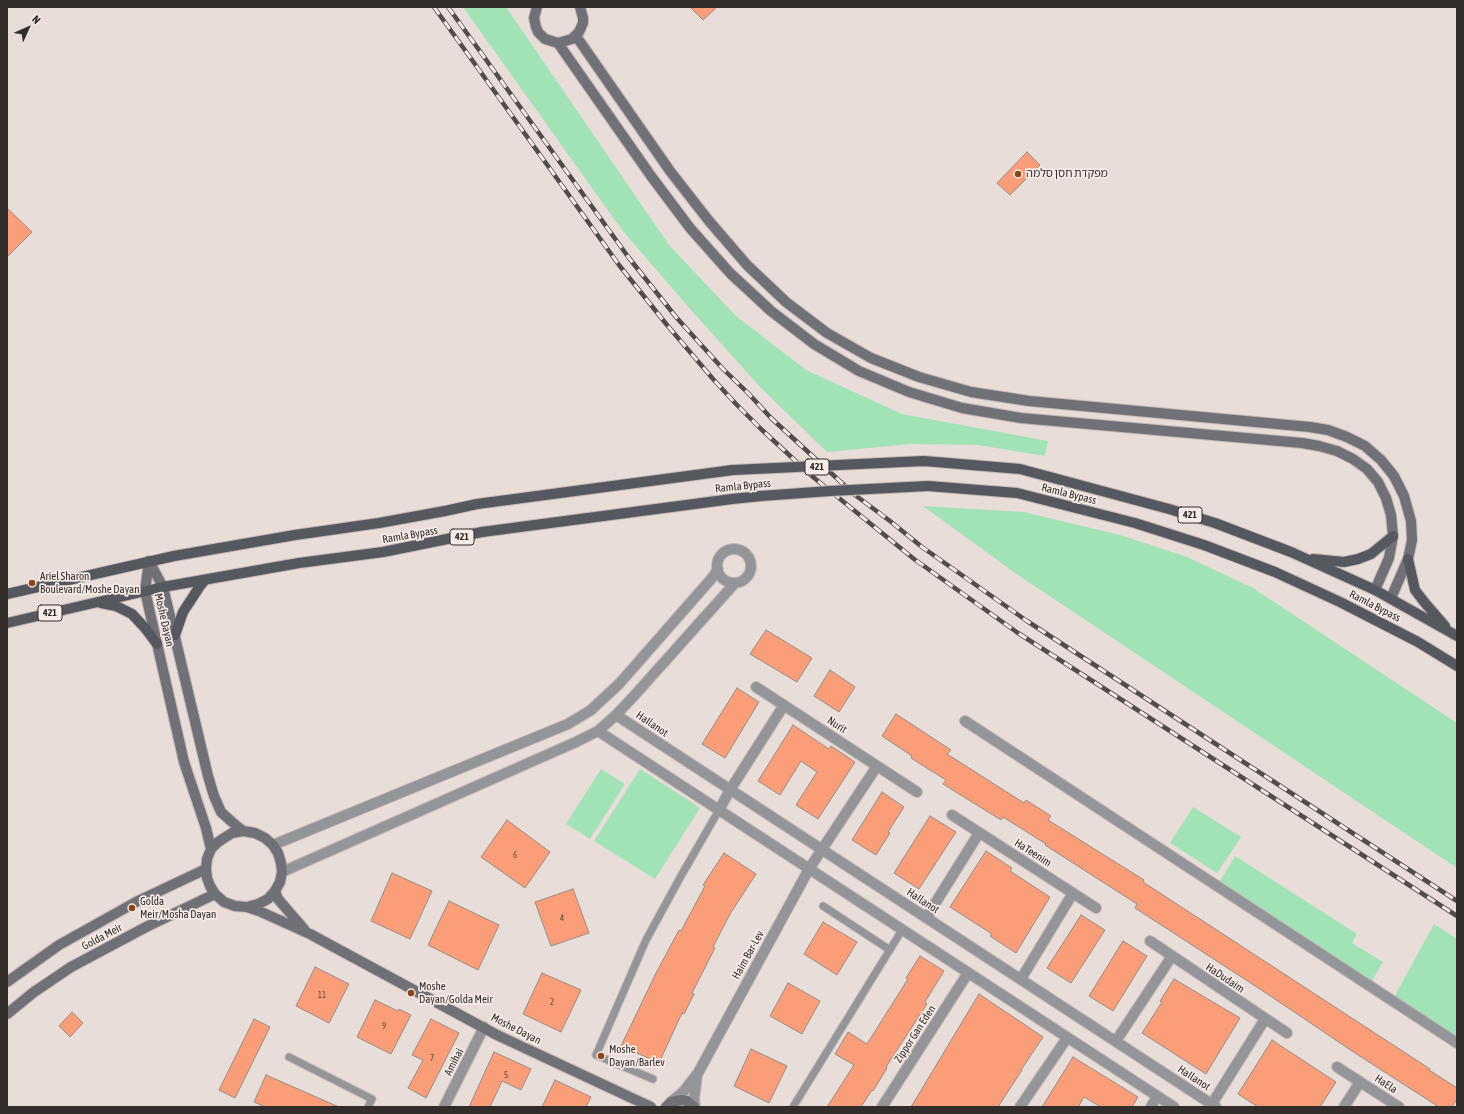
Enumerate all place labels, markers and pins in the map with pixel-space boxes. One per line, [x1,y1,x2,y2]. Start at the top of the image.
place label: מפקדת חסן סלמה [1026,167,1108,181]
marker: מפקדת חסן סלמה [1013,169,1023,179]
place label: Ariel Sharon Boulevard/Moshe Dayan [40,570,140,596]
marker: Ariel Sharon Boulevard/Moshe Dayan [27,578,37,588]
place label: Golda Meir/Mosha Dayan [140,895,216,921]
marker: Golda Meir/Mosha Dayan [127,903,137,913]
place label: Moshe Dayan/Golda Meir [419,980,493,1006]
marker: Moshe Dayan/Golda Meir [406,988,416,998]
place label: Moshe Dayan/Barlev [609,1043,665,1069]
marker: Moshe Dayan/Barlev [596,1051,606,1061]

